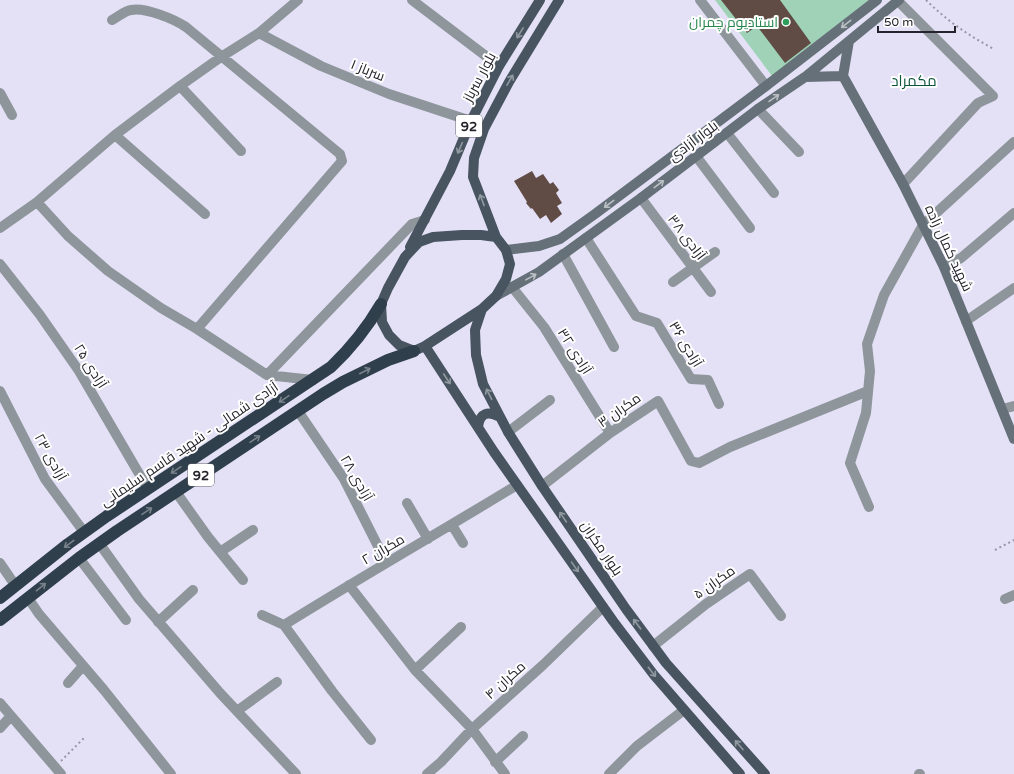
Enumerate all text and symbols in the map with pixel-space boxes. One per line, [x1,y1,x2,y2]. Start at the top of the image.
scale bar [878,8,955,34]
place label: استادیوم چمران [689,14,778,32]
text: 50 m [884,15,913,29]
marker: استادیوم چمران [781,17,791,27]
one-way arrow [841,20,852,28]
one-way arrow [516,27,524,38]
street label: بلوار سرباز [459,49,500,106]
street label: سرباز ۱ [348,56,387,85]
district label: مکمراد [891,72,937,90]
one-way arrow [507,74,515,86]
one-way arrow [768,94,779,102]
road number: 92 [456,115,482,137]
street label: بلوار آزادی [665,117,721,166]
one-way arrow [456,142,463,154]
one-way arrow [653,180,664,189]
one-way arrow [477,195,485,207]
one-way arrow [603,200,614,208]
street label: شهید کمال زاده [921,202,976,294]
street label: آزادی ۳۸ [664,211,709,264]
one-way arrow [524,272,536,280]
street label: آزادی ۳۶ [665,318,706,370]
street label: آزادی ۳۲ [554,325,595,378]
street label: آزادی ۲۵ [70,341,111,392]
one-way arrow [359,367,371,374]
one-way arrow [443,373,451,385]
street label: آزادی شمالی - شهید قاسم سلیمانی [97,378,282,511]
one-way arrow [484,388,492,400]
street label: مکران ۳ [595,390,644,431]
one-way arrow [279,395,290,403]
street label: آزادی ۲۳ [31,431,70,484]
one-way arrow [249,435,260,443]
street label: آزادی ۲۸ [337,452,377,504]
road number: 92 [188,464,214,486]
one-way arrow [170,467,182,475]
one-way arrow [141,507,152,515]
one-way arrow [559,512,567,523]
street label: بلوار مکران [577,518,626,579]
street label: مکران ۲ [359,530,408,568]
one-way arrow [63,539,74,548]
one-way arrow [571,561,579,572]
street label: مکران ۵ [690,562,738,603]
one-way arrow [36,583,47,592]
one-way arrow [633,619,641,630]
street label: مکران ۴ [482,658,529,703]
one-way arrow [648,666,656,677]
one-way arrow [735,739,744,750]

